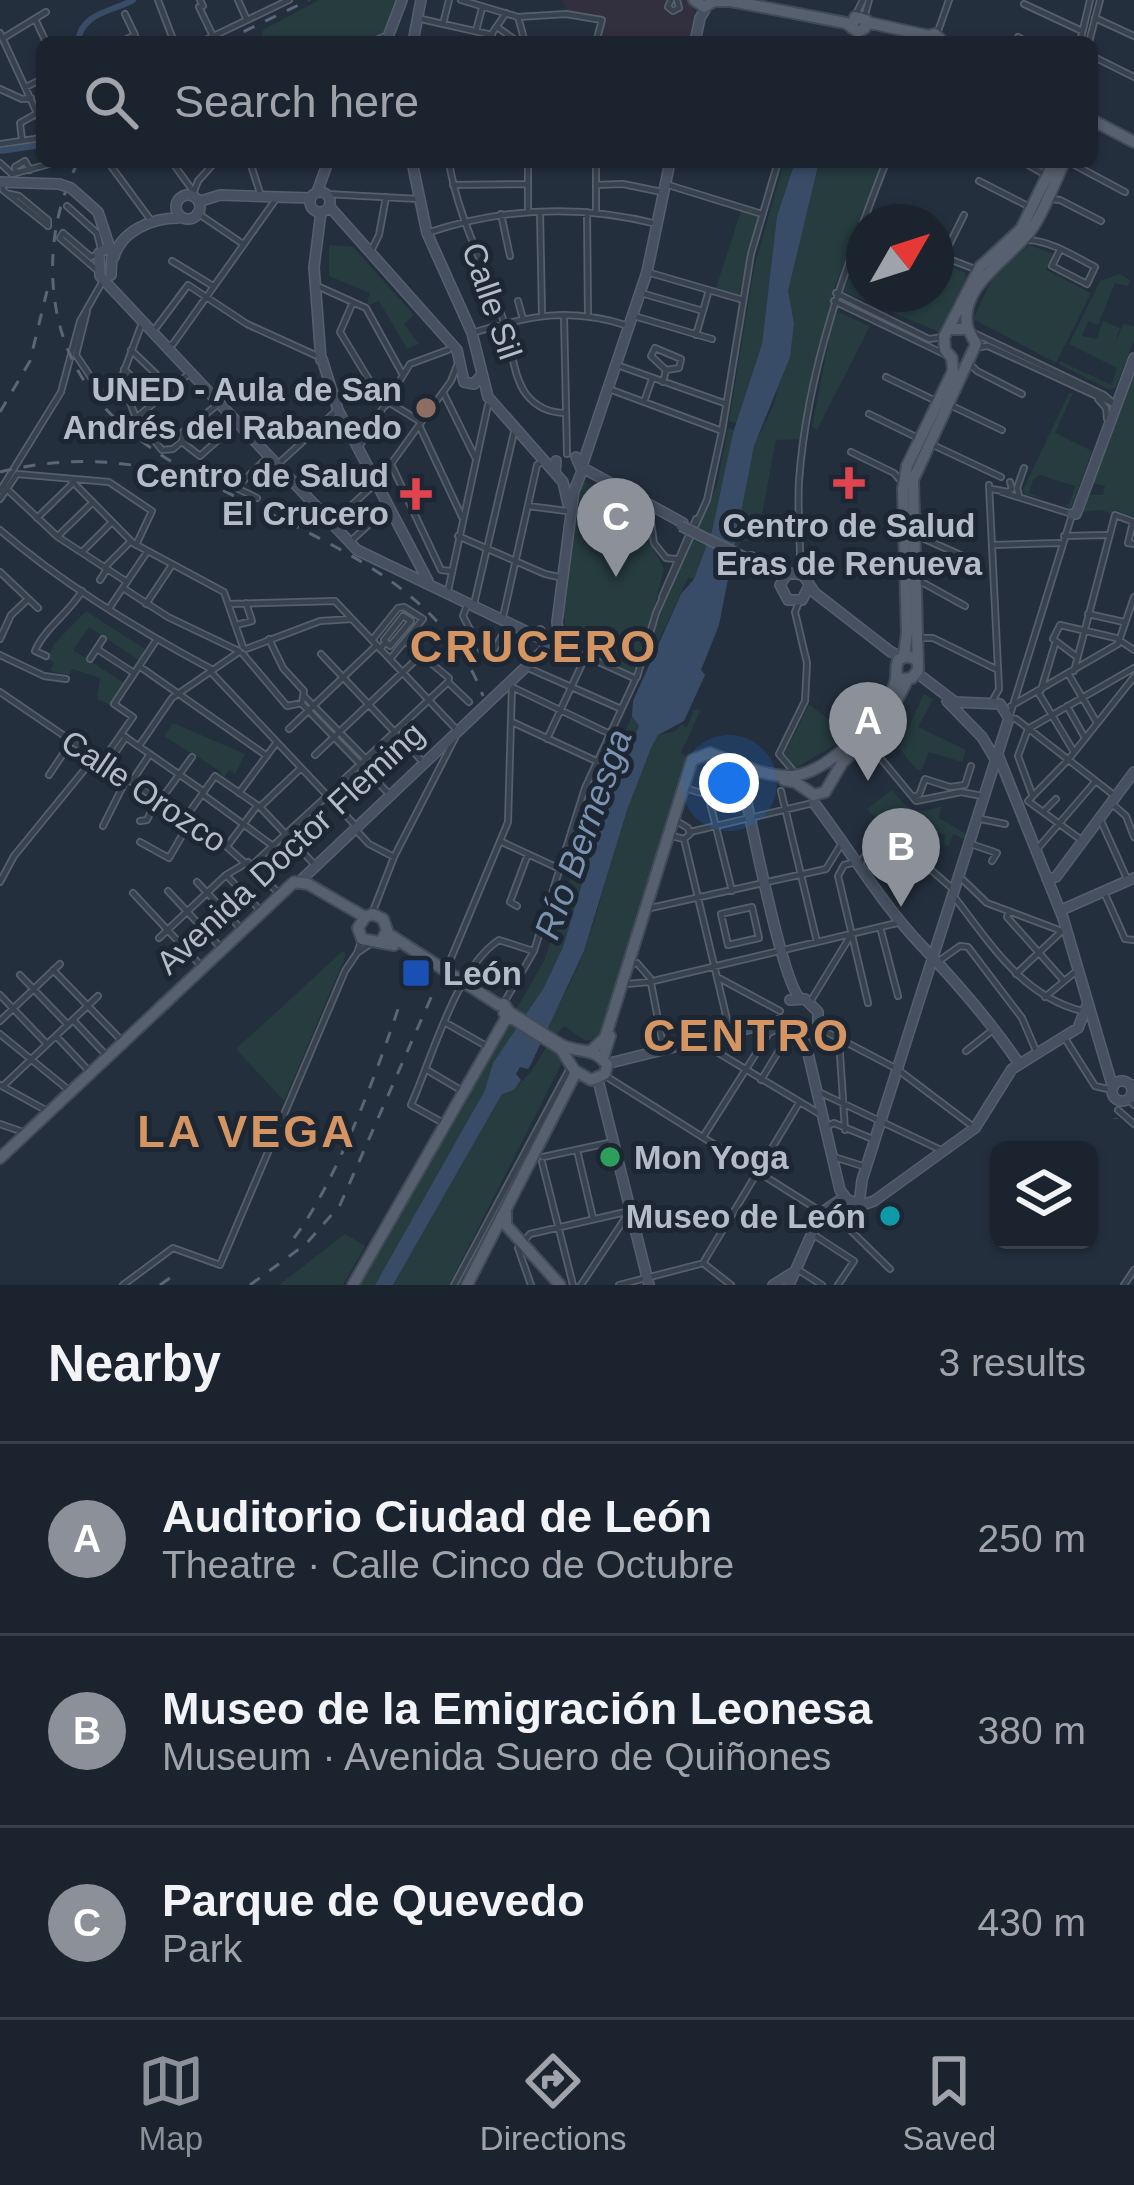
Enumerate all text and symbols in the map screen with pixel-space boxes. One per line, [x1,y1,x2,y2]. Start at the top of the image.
search box [36,36,1098,168]
icon: search [78,69,144,135]
text: Search here [174,76,419,127]
north arrow [846,204,954,312]
street label: Calle Sil [455,238,529,364]
place label: UNED - Aula de San Andrés del Rabanedo [63,371,402,446]
marker: UNED - Aula de San Andrés del Rabanedo [413,395,439,421]
place label: Centro de Salud El Crucero [136,457,389,532]
marker: Centro de Salud Eras de Renueva [833,467,865,499]
marker: Centro de Salud El Crucero [400,478,432,510]
pin: C [577,478,655,577]
place label: Centro de Salud Eras de Renueva [716,507,983,582]
district label: CRUCERO [410,621,658,672]
pin: A [829,682,907,781]
street label: Avenida Doctor Fleming [149,715,431,981]
street label: Calle Orozco [55,722,233,860]
water label: Río Bernesga [526,724,640,944]
your location [699,753,759,813]
pin: B [862,808,940,907]
place label: León [443,955,522,992]
marker: León [400,957,432,989]
district label: CENTRO [643,1010,851,1061]
district label: LA VEGA [137,1106,357,1157]
place label: Mon Yoga [634,1139,789,1176]
map controls [990,1141,1098,1249]
button: layers [990,1141,1098,1249]
marker: Mon Yoga [597,1144,623,1170]
place label: Museo de León [626,1198,866,1235]
marker: Museo de León [877,1203,903,1229]
text: Nearby [48,1335,221,1392]
text: 3 results [939,1341,1086,1384]
text: Auditorio Ciudad de León [162,1491,712,1542]
text: A [73,1517,101,1560]
text: 250 m [978,1517,1086,1560]
text: Theatre · Calle Cinco de Octubre [162,1543,734,1586]
text: Museo de la Emigración Leonesa [162,1683,872,1734]
text: B [73,1709,101,1752]
text: 380 m [978,1709,1086,1752]
text: Museum · Avenida Suero de Quiñones [162,1735,831,1778]
text: Parque de Quevedo [162,1875,585,1926]
text: C [73,1901,101,1944]
text: 430 m [978,1901,1086,1944]
text: Park [162,1927,242,1970]
tab: Map [138,2048,204,2158]
tab: Directions [480,2048,627,2158]
tab: Saved [902,2048,996,2158]

